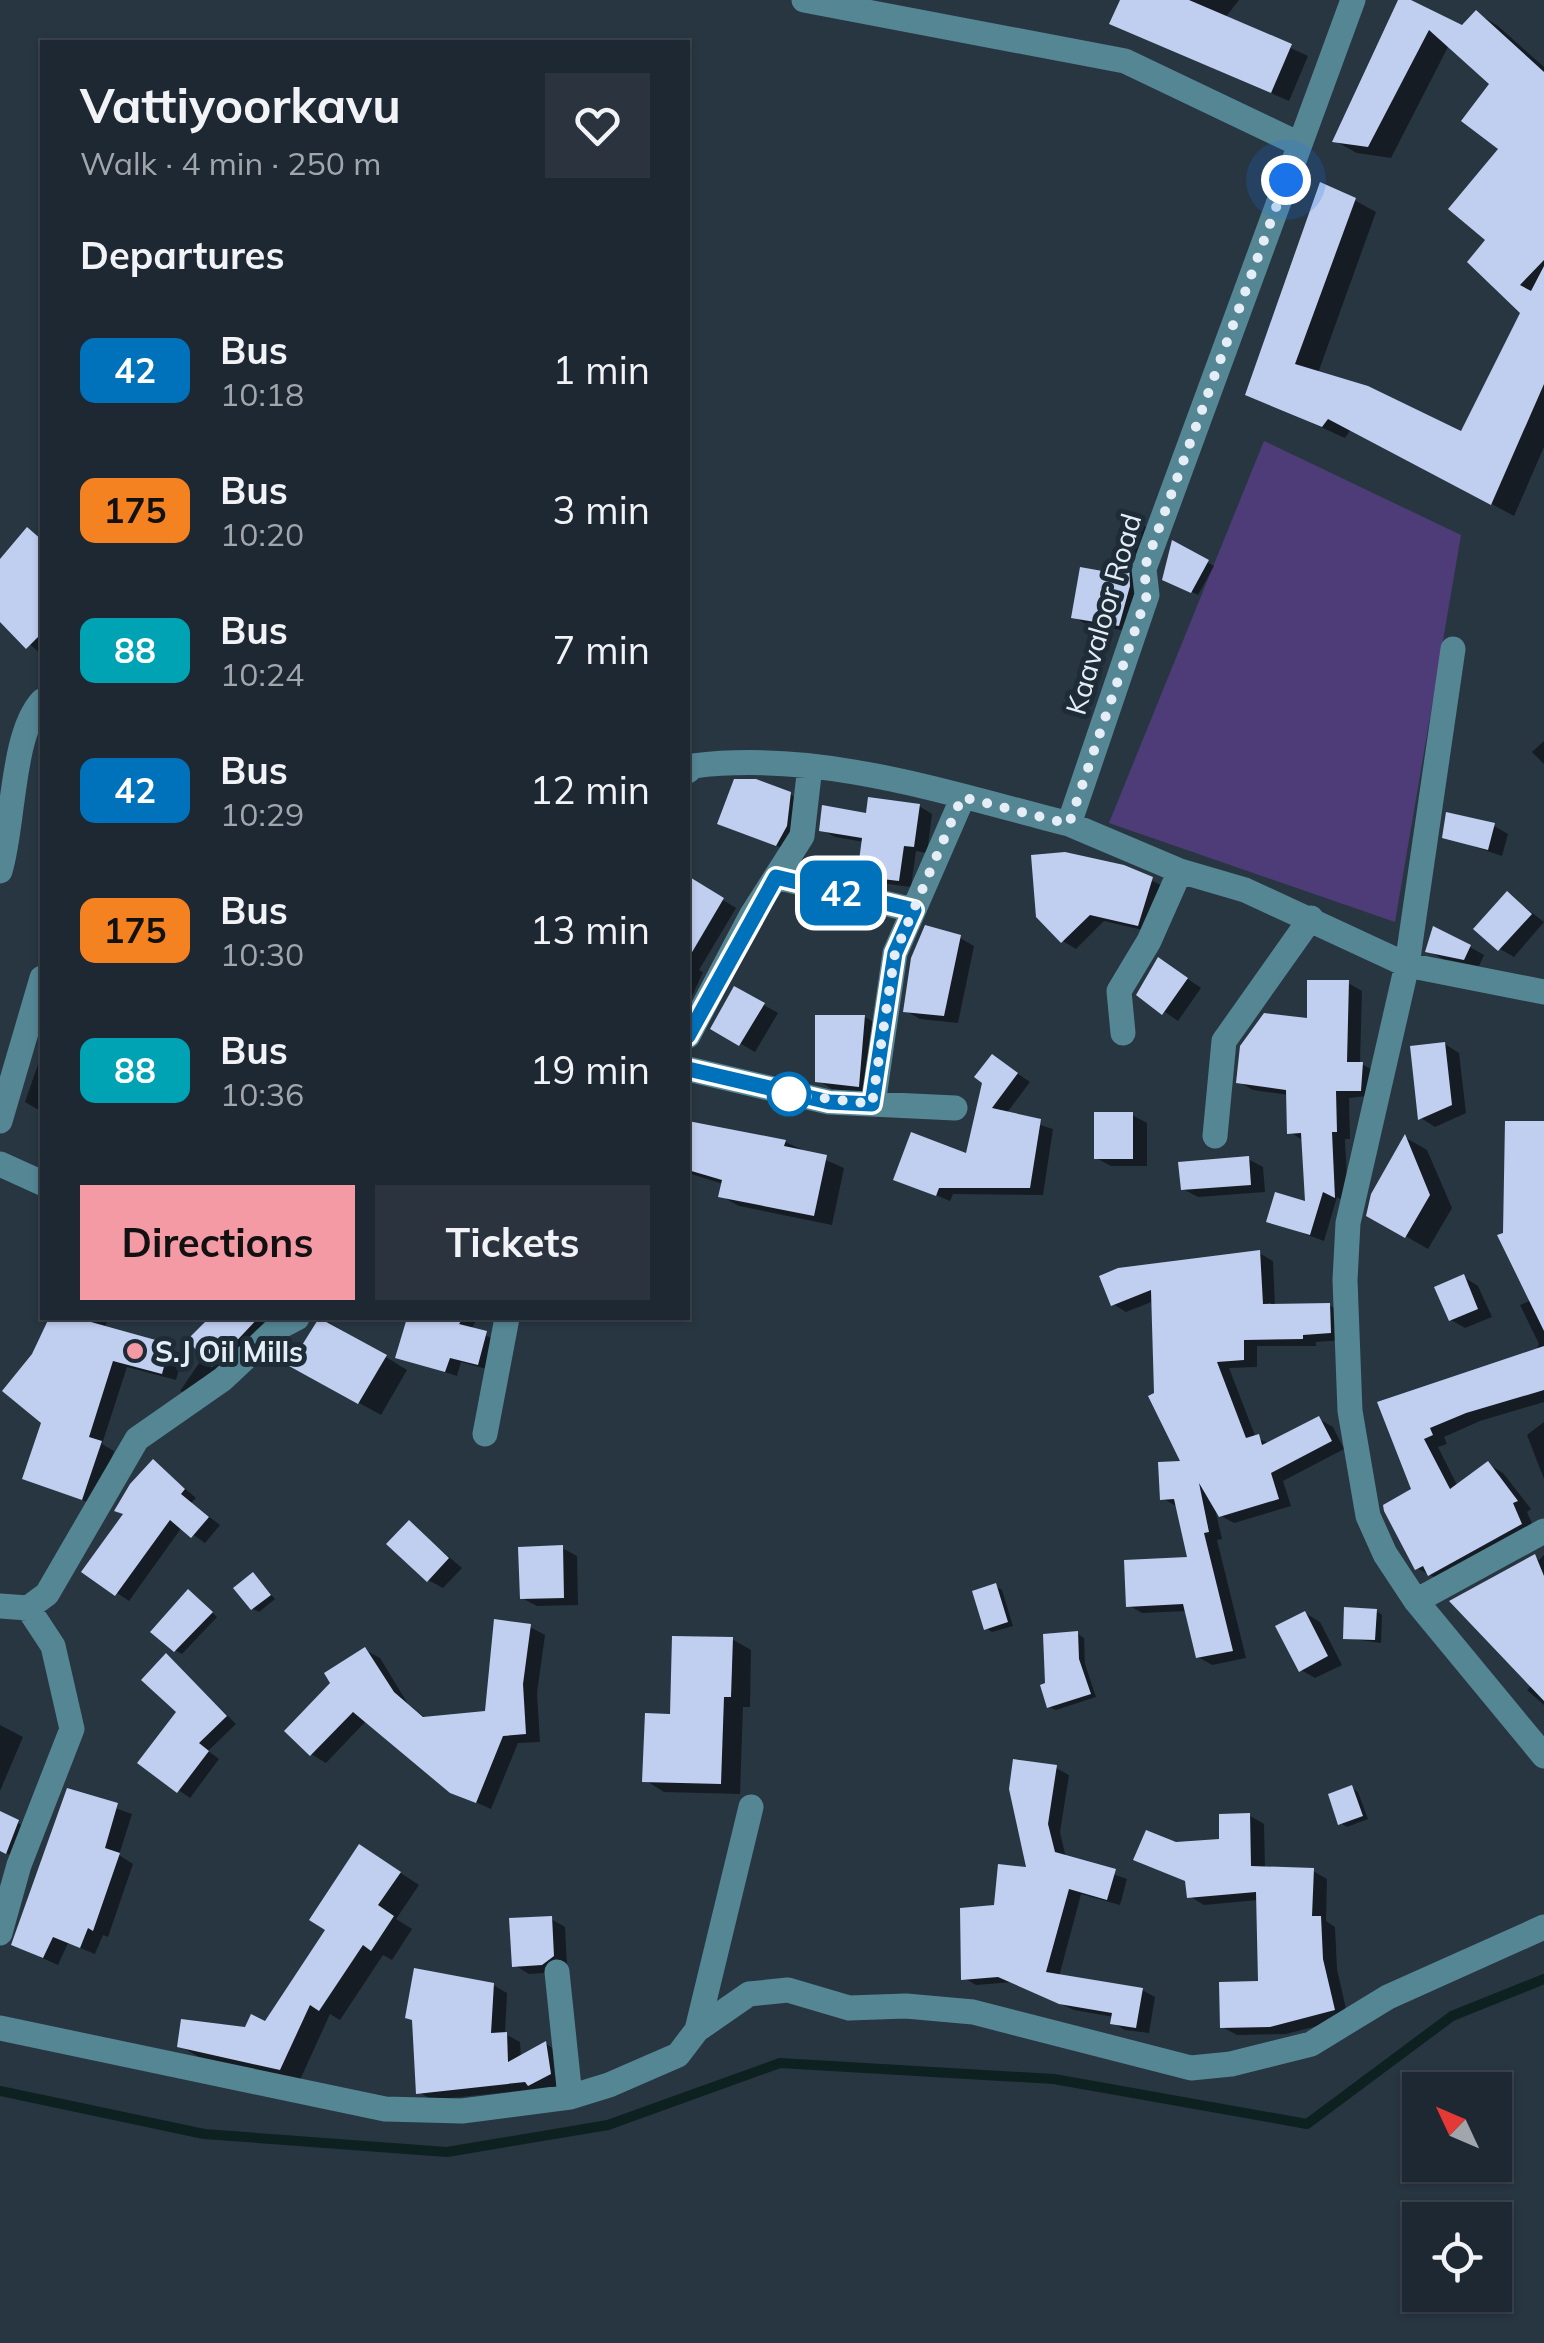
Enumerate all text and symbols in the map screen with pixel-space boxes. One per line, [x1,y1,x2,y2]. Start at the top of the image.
button: heart [545,73,650,178]
text: Vattiyoorkavu [80,75,401,135]
text: Walk · 4 min · 250 m [80,143,381,183]
your location [1261,155,1311,205]
text: Departures [80,231,284,279]
text: Bus [220,326,288,374]
text: 1 min [553,346,650,394]
text: 42 [114,348,156,392]
text: 10:18 [220,374,304,414]
text: Bus [220,466,288,514]
text: 3 min [553,486,650,534]
text: 175 [103,488,167,532]
street label: Kaavaloor Road [1058,510,1148,718]
text: 10:20 [220,514,304,554]
text: Bus [220,606,288,654]
text: 7 min [553,626,650,674]
text: 88 [114,628,156,672]
text: 10:24 [220,654,304,694]
text: Bus [220,746,288,794]
text: 12 min [530,766,650,814]
text: 42 [114,768,156,812]
text: 10:29 [220,794,304,834]
line badge: 42 [796,860,886,926]
text: 42 [820,871,862,915]
text: Bus [220,886,288,934]
text: 13 min [530,906,650,954]
text: 175 [103,908,167,952]
text: 10:30 [220,934,304,974]
text: Bus [220,1026,288,1074]
text: 19 min [530,1046,650,1094]
text: 88 [114,1048,156,1092]
unlabelled marker [768,1073,810,1115]
text: 10:36 [220,1074,304,1114]
button: Directions [80,1185,355,1300]
button: Tickets [375,1185,650,1300]
place label: S.J Oil Mills [155,1334,303,1369]
marker: S.J Oil Mills [124,1340,146,1362]
north arrow [1402,2072,1512,2182]
map controls [1402,2072,1512,2312]
button: locate [1402,2202,1512,2312]

